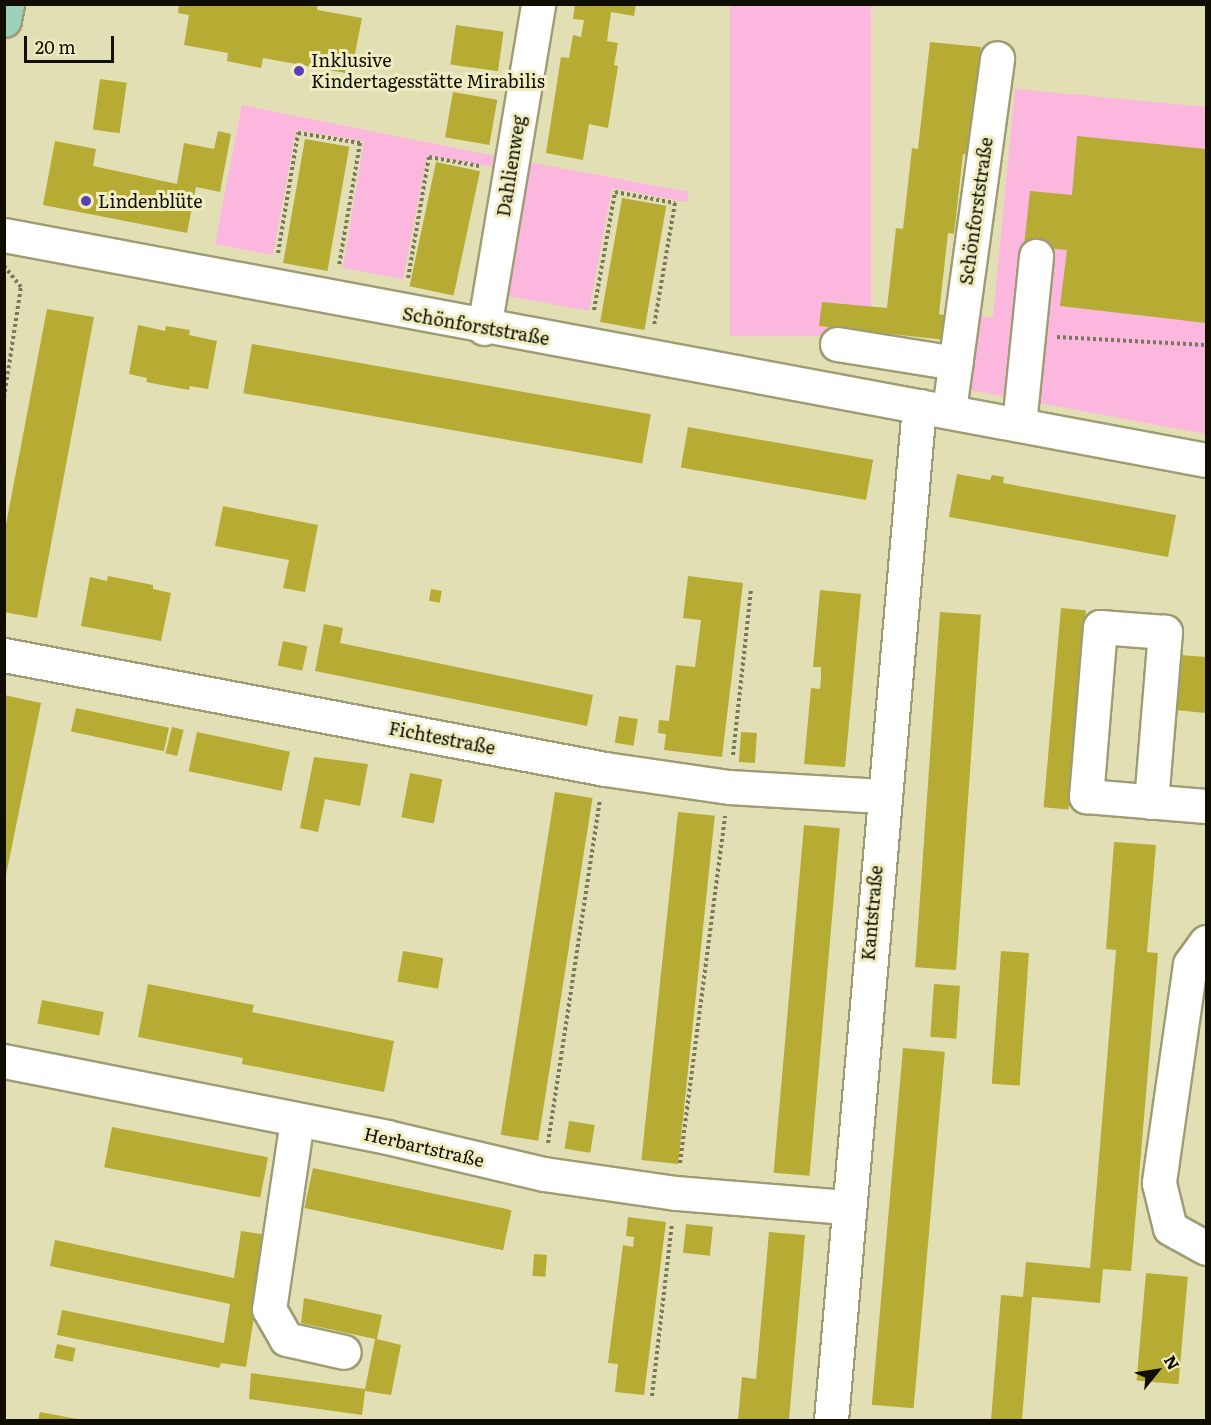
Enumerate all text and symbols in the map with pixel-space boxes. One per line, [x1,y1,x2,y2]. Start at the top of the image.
scale bar [27,24,117,62]
text: 20 m [35,33,76,60]
place label: Inklusive Kindertagesstätte Mirabilis [311,50,545,92]
marker: Inklusive Kindertagesstätte Mirabilis [292,64,306,78]
street label: Dahlienweg [492,114,530,218]
street label: Schönforststraße [955,136,997,286]
place label: Lindenblüte [98,190,202,212]
marker: Lindenblüte [79,194,93,208]
street label: Schönforststraße [401,302,551,350]
street label: Fichtestraße [387,717,497,759]
street label: Kantstraße [857,864,887,962]
street label: Herbartstraße [362,1123,486,1171]
north arrow [1127,1341,1187,1401]
text: N [1159,1350,1186,1374]

